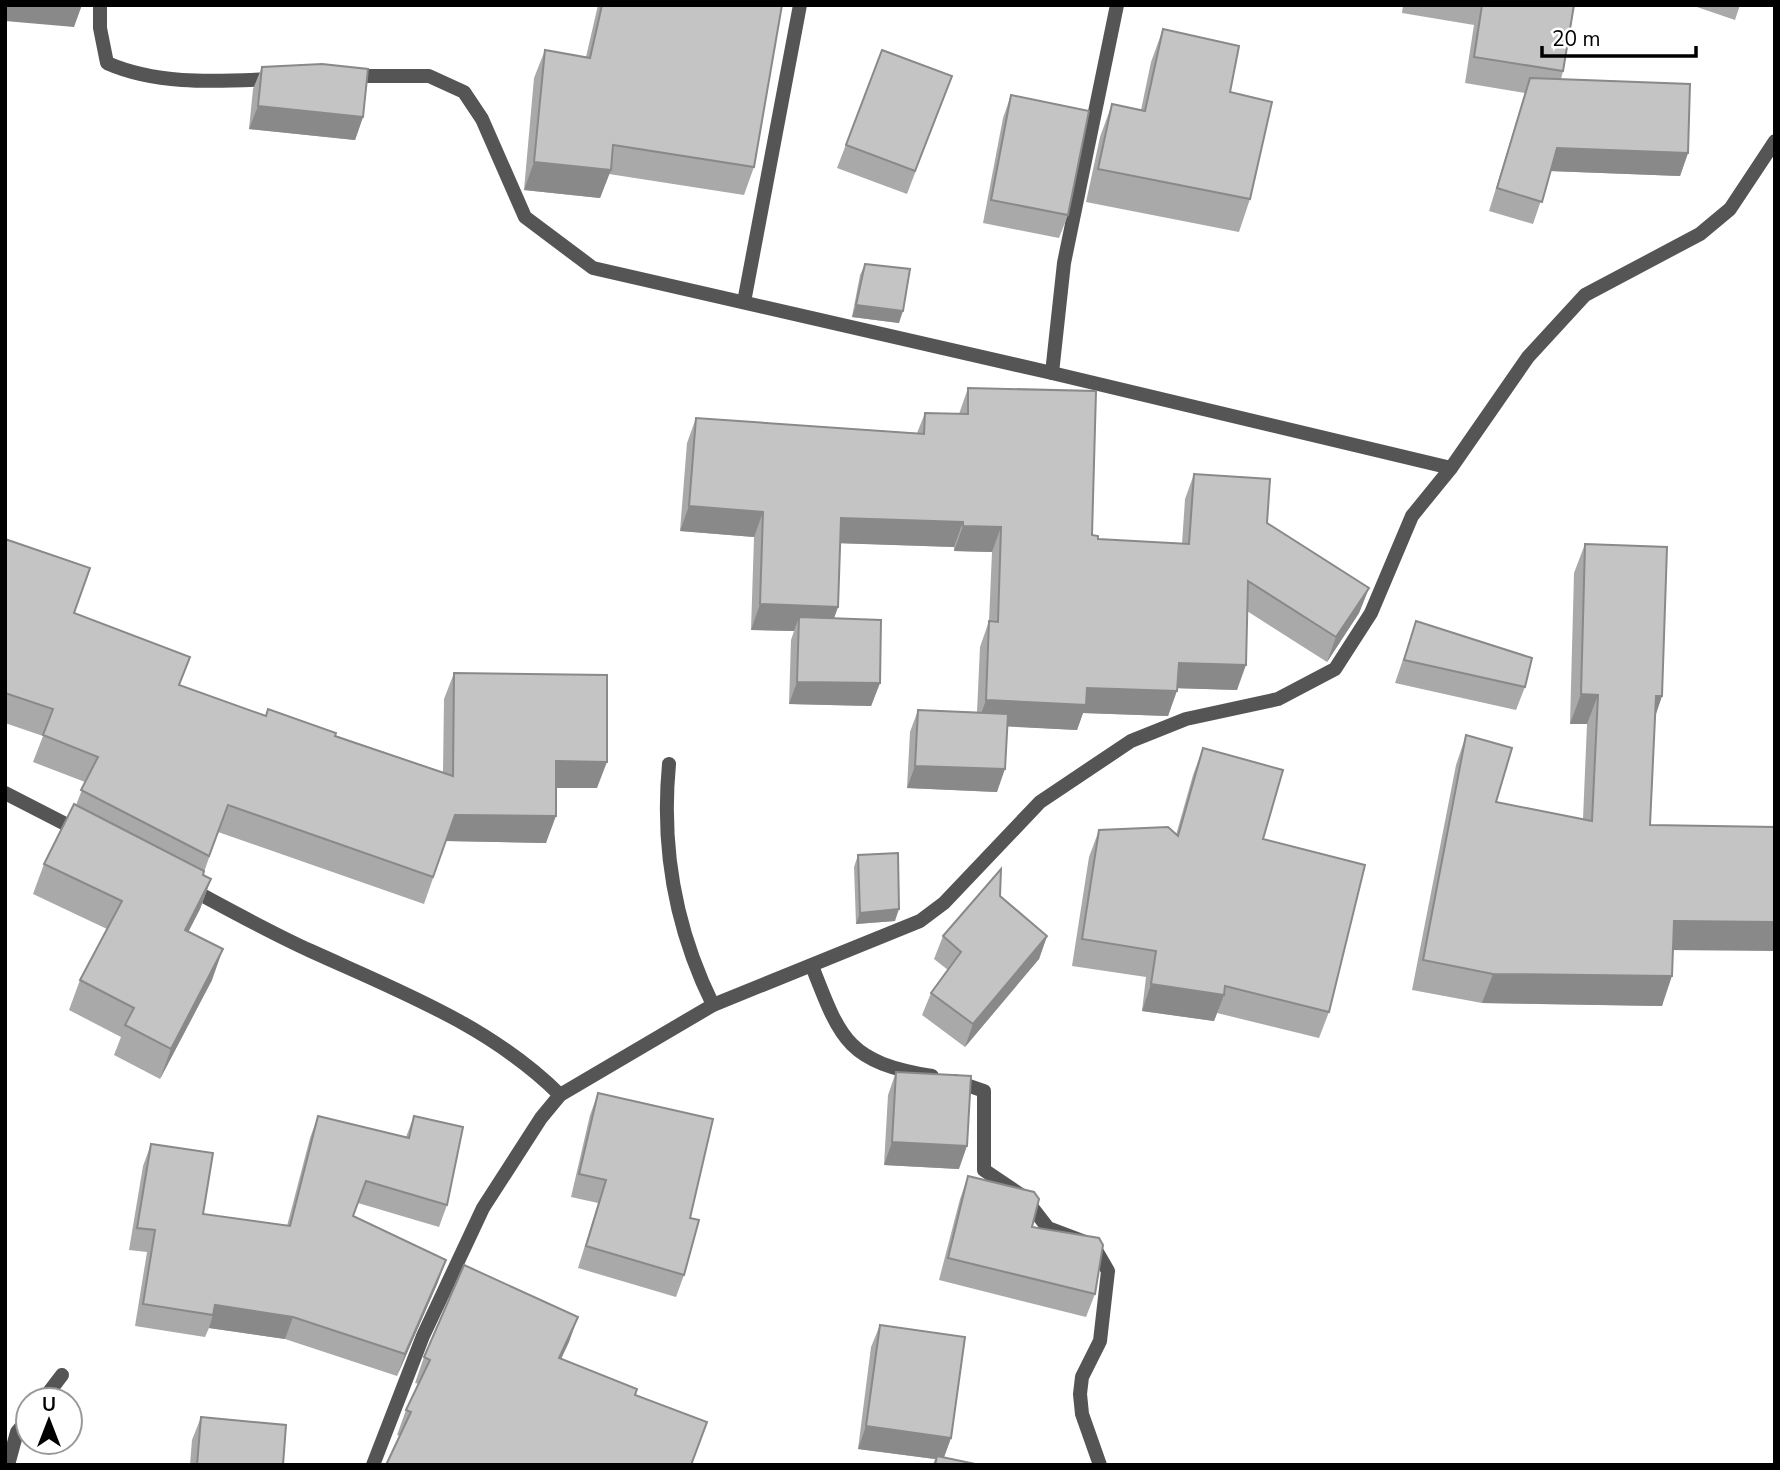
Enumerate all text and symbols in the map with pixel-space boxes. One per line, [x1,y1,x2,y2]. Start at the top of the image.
scale bar [1542,14,1696,58]
text: 20 m [1552,25,1601,53]
north arrow [14,1386,84,1456]
text: U [42,1392,56,1418]

